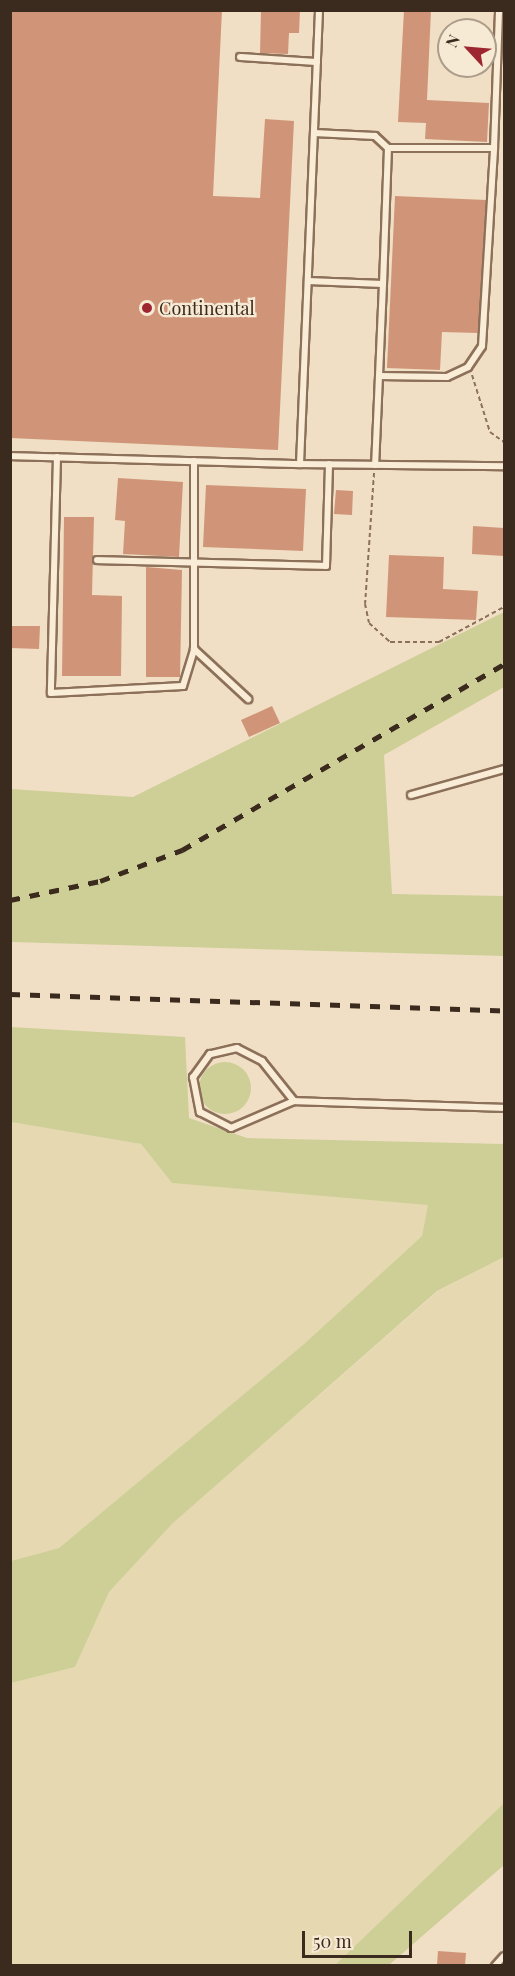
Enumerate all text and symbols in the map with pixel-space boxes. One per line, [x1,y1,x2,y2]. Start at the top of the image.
north arrow [437,18,497,78]
text: N [440,31,464,51]
place label: Continental [159,297,255,319]
marker: Continental [140,301,154,315]
scale bar [305,1919,414,1957]
text: 50 m [313,1929,352,1953]

